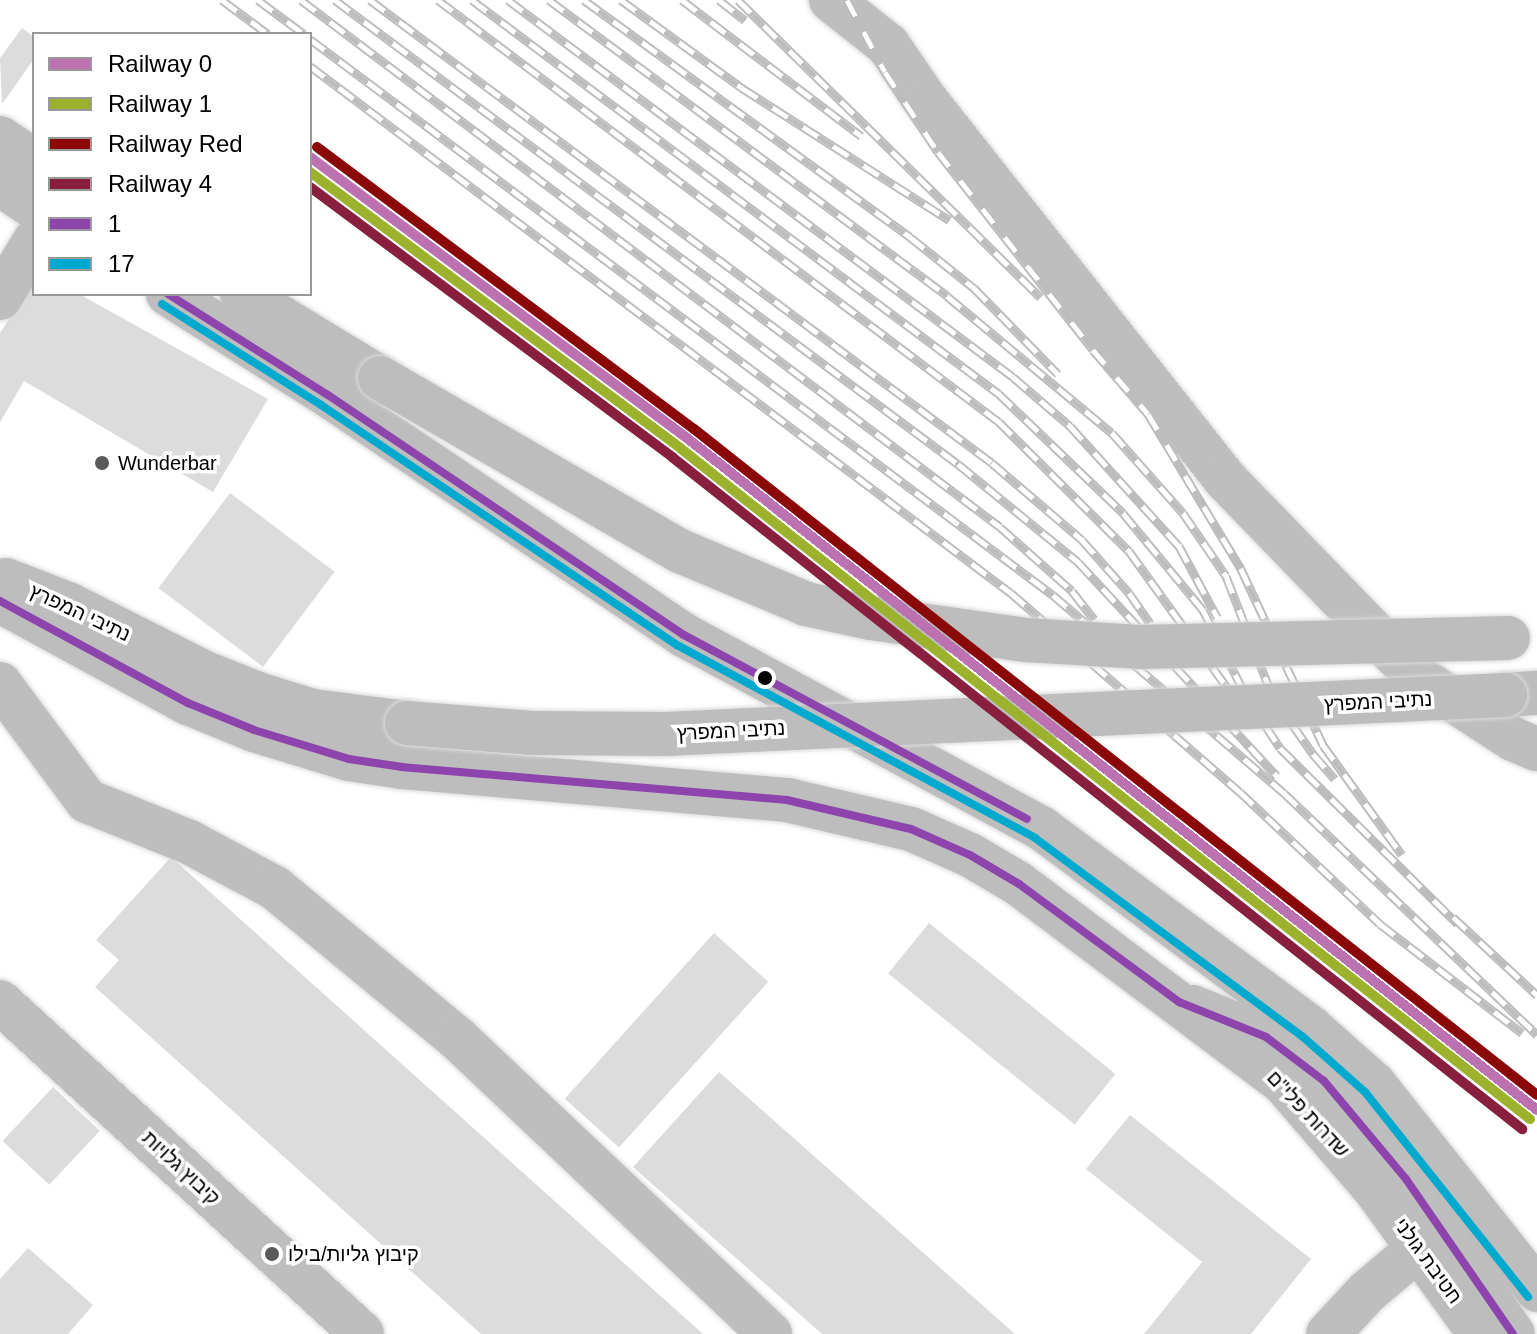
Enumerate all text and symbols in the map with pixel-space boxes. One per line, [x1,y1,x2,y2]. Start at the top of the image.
legend [32,32,312,296]
text: Railway 0 [108,50,212,77]
text: Railway 1 [108,90,212,117]
text: Railway Red [108,130,243,157]
text: Railway 4 [108,170,212,197]
text: 1 [108,210,121,237]
text: 17 [108,250,135,277]
place label: Wunderbar [118,451,217,475]
marker: Wunderbar [93,454,111,472]
street label: נתיבי המפרץ [26,579,134,647]
unlabelled marker [757,670,773,686]
street label: נתיבי המפרץ [1323,687,1433,717]
street label: נתיבי המפרץ [676,716,786,746]
street label: שדרות פלי"ם [1262,1066,1354,1162]
street label: קיבוץ גלויות [137,1126,225,1210]
street label: חטיבת גולני [1389,1214,1467,1308]
place label: קיבוץ גליות/בילו [288,1242,419,1266]
marker: קיבוץ גליות/בילו [263,1245,281,1263]

